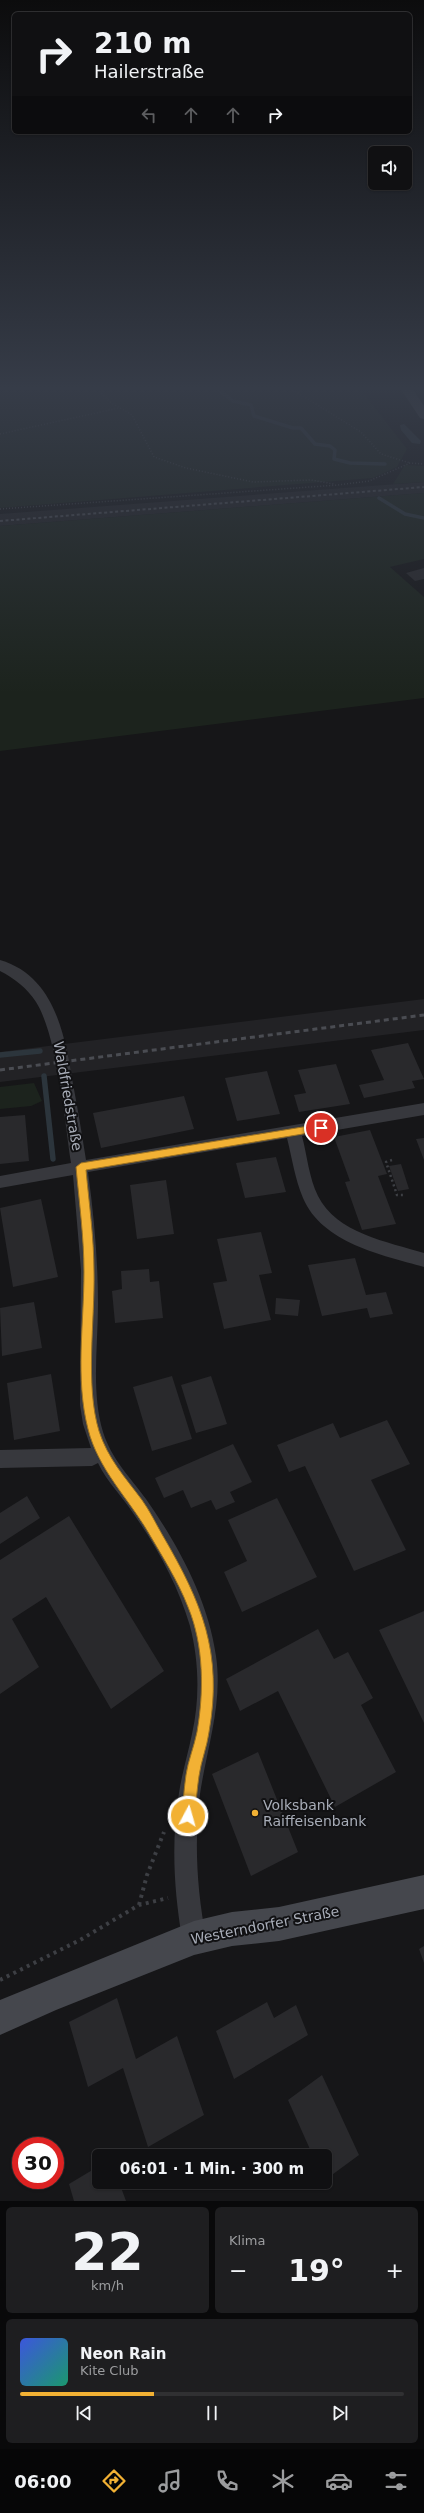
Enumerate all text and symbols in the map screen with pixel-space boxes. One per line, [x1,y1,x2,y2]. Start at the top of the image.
text: 210 m [94,27,191,60]
icon: right [28,28,80,80]
text: Hailerstraße [94,61,204,82]
icon: left [138,104,160,126]
icon: ahead [180,104,202,126]
icon: ahead [222,104,244,126]
icon: right [264,104,286,126]
map controls [368,146,412,190]
button: sound [368,146,412,190]
street label: Waldfriedstraße [50,1040,86,1152]
pin [304,1111,338,1145]
icon: arrive [310,1117,332,1139]
position arrow [167,1795,209,1837]
place label: Volksbank Raiffeisenbank [263,1797,367,1829]
marker: Volksbank Raiffeisenbank [250,1808,260,1818]
street label: Westerndorfer Straße [190,1903,340,1947]
speed limit sign: 30 [12,2137,64,2189]
text: 06:01 · 1 Min. · 300 m [120,2160,304,2178]
text: 22 [71,2222,144,2282]
text: Klima [229,2233,265,2248]
text: 19° [288,2253,345,2288]
text: − [229,2258,247,2283]
text: + [386,2258,404,2283]
text: km/h [91,2278,124,2293]
text: Neon Rain [80,2345,166,2363]
text: Kite Club [80,2363,139,2378]
icon: previous [73,2402,95,2424]
icon: pause [201,2402,223,2424]
icon: next [329,2402,351,2424]
icon: directions [100,2467,128,2495]
icon: music [156,2467,184,2495]
icon: phone [213,2467,241,2495]
icon: climate [269,2467,297,2495]
icon: car [325,2467,353,2495]
icon: filters [382,2467,410,2495]
text: 06:00 [14,2471,71,2492]

